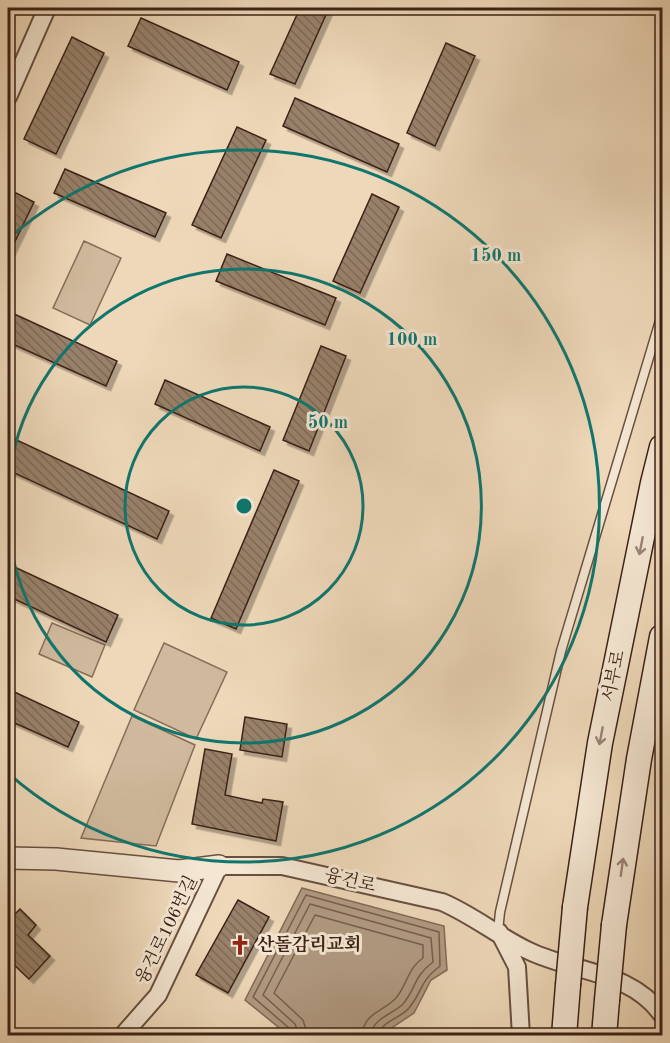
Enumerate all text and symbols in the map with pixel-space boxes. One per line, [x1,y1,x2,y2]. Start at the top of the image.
text: 150 m [471,247,521,265]
text: 100 m [387,331,437,349]
text: 50 m [308,414,348,432]
centre of rings [234,496,254,516]
one-way arrow [635,535,646,555]
street label: 서부로 [599,648,628,703]
one-way arrow [595,726,606,746]
one-way arrow [616,858,627,878]
street label: 융건로 [323,865,378,896]
street label: 융건로106번길 [132,872,201,987]
church icon: 산돌감리교회 [228,933,252,957]
place label: 산돌감리교회 [257,934,361,954]

